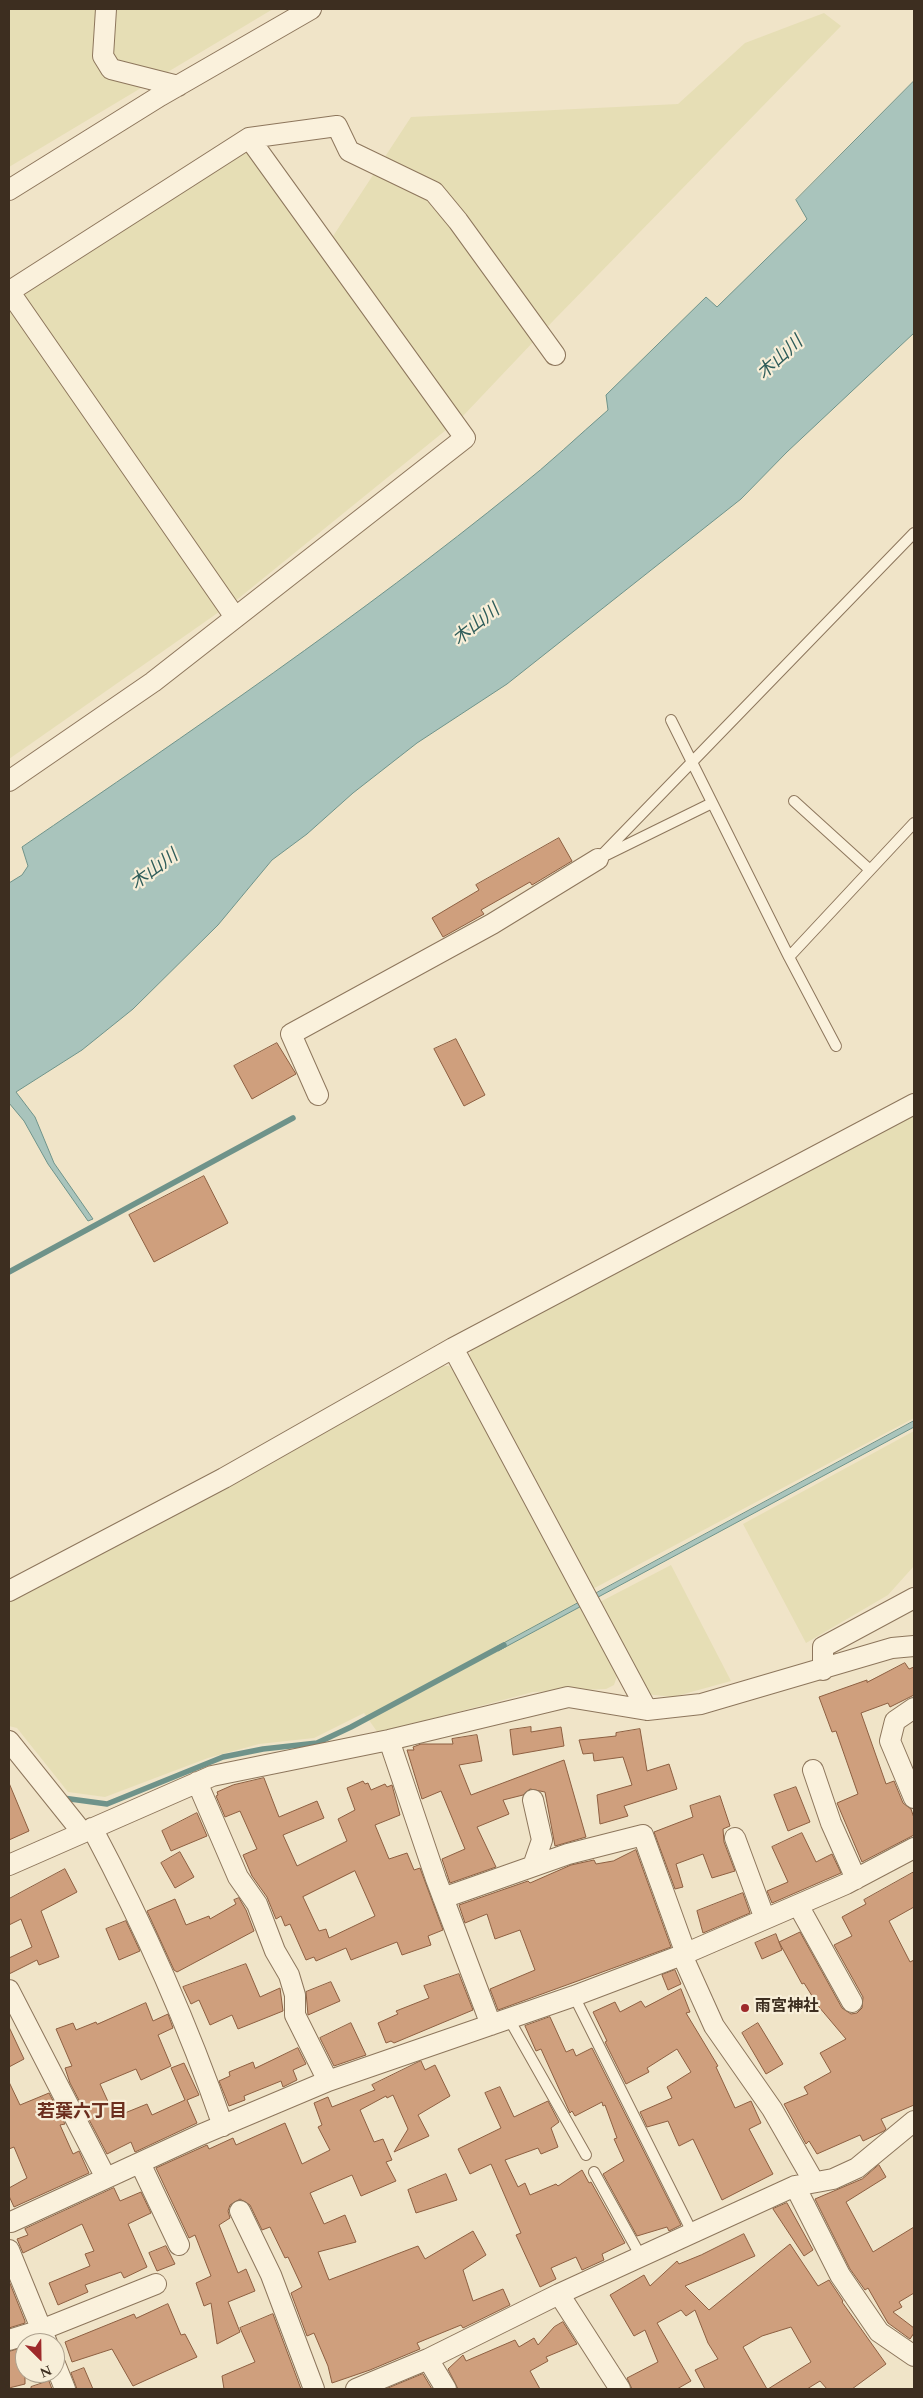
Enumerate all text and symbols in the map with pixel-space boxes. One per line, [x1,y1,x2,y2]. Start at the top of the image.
water label: 木山川 [754,333,808,385]
water label: 木山川 [449,601,505,651]
water label: 木山川 [127,846,183,896]
place label: 雨宮神社 [755,1998,819,2018]
marker: 雨宮神社 [739,2002,751,2014]
district label: 若葉六丁目 [37,2102,127,2124]
north arrow [15,2333,65,2383]
text: N [36,2359,55,2383]

